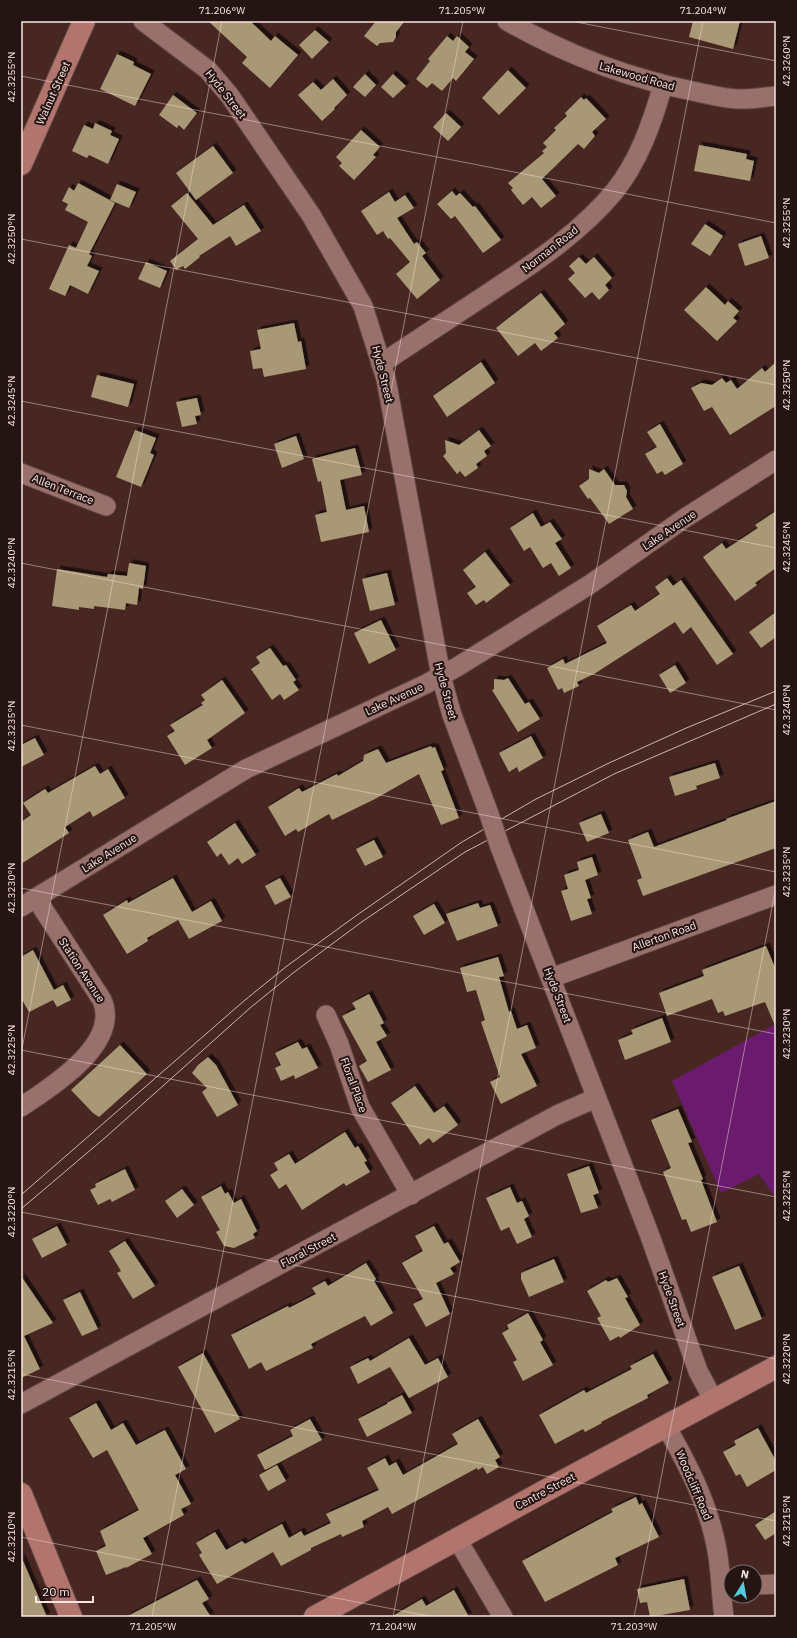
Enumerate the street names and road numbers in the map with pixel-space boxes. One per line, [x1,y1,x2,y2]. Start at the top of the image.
street label: Walnut Street [33,59,73,127]
street label: Lakewood Road [598,59,676,93]
street label: Hyde Street [203,67,250,121]
street label: Norman Road [519,223,581,275]
street label: Hyde Street [369,344,397,404]
street label: Allen Terrace [30,471,96,507]
street label: Lake Avenue [639,507,699,553]
street label: Hyde Street [432,661,460,721]
street label: Lake Avenue [363,679,425,719]
street label: Lake Avenue [79,831,139,875]
street label: Allerton Road [630,918,698,954]
street label: Station Avenue [56,935,108,1005]
street label: Hyde Street [541,965,575,1025]
street label: Floral Place [338,1055,370,1115]
street label: Floral Street [278,1229,338,1270]
street label: Hyde Street [655,1269,689,1329]
street label: Woodcliff Road [673,1448,715,1522]
street label: Centre Street [513,1469,577,1513]

